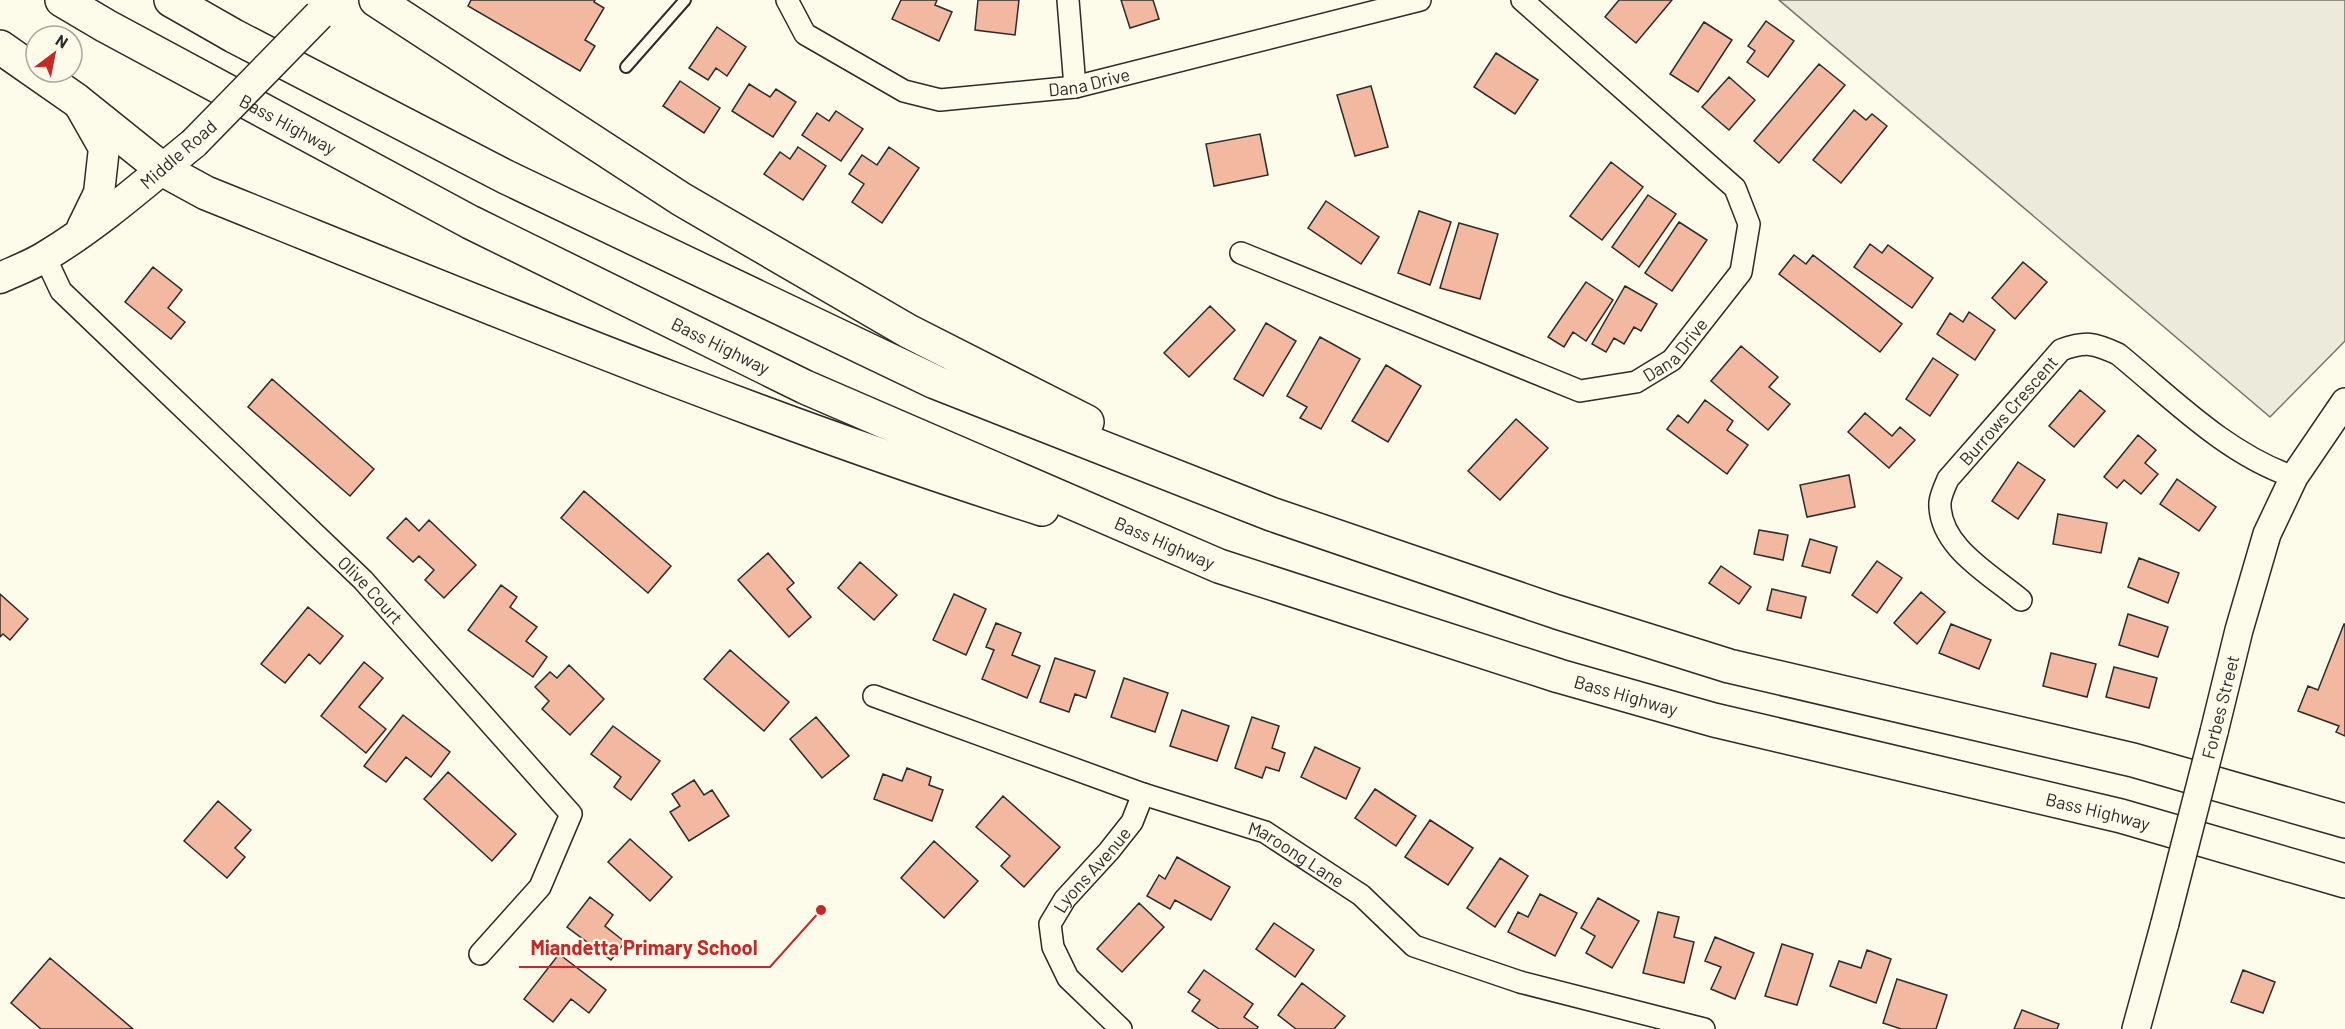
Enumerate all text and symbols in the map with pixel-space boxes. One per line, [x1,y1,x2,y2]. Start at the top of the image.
north arrow [24,24,84,84]
text: N [53,30,72,52]
street label: Dana Drive [1047,63,1132,101]
street label: Bass Highway [236,89,340,159]
street label: Middle Road [135,115,221,193]
street label: Bass Highway [668,312,773,379]
street label: Dana Drive [1639,313,1712,386]
street label: Burrows Crescent [1954,351,2062,470]
street label: Bass Highway [1111,511,1218,574]
street label: Olive Court [334,551,408,628]
street label: Forbes Street [2196,653,2244,761]
street label: Bass Highway [1572,670,1680,720]
street label: Bass Highway [2043,788,2153,835]
street label: Maroong Lane [1246,816,1349,892]
street label: Lyons Avenue [1048,822,1135,917]
callout: Miandetta Primary School [519,929,770,967]
text: Miandetta Primary School [530,935,758,959]

